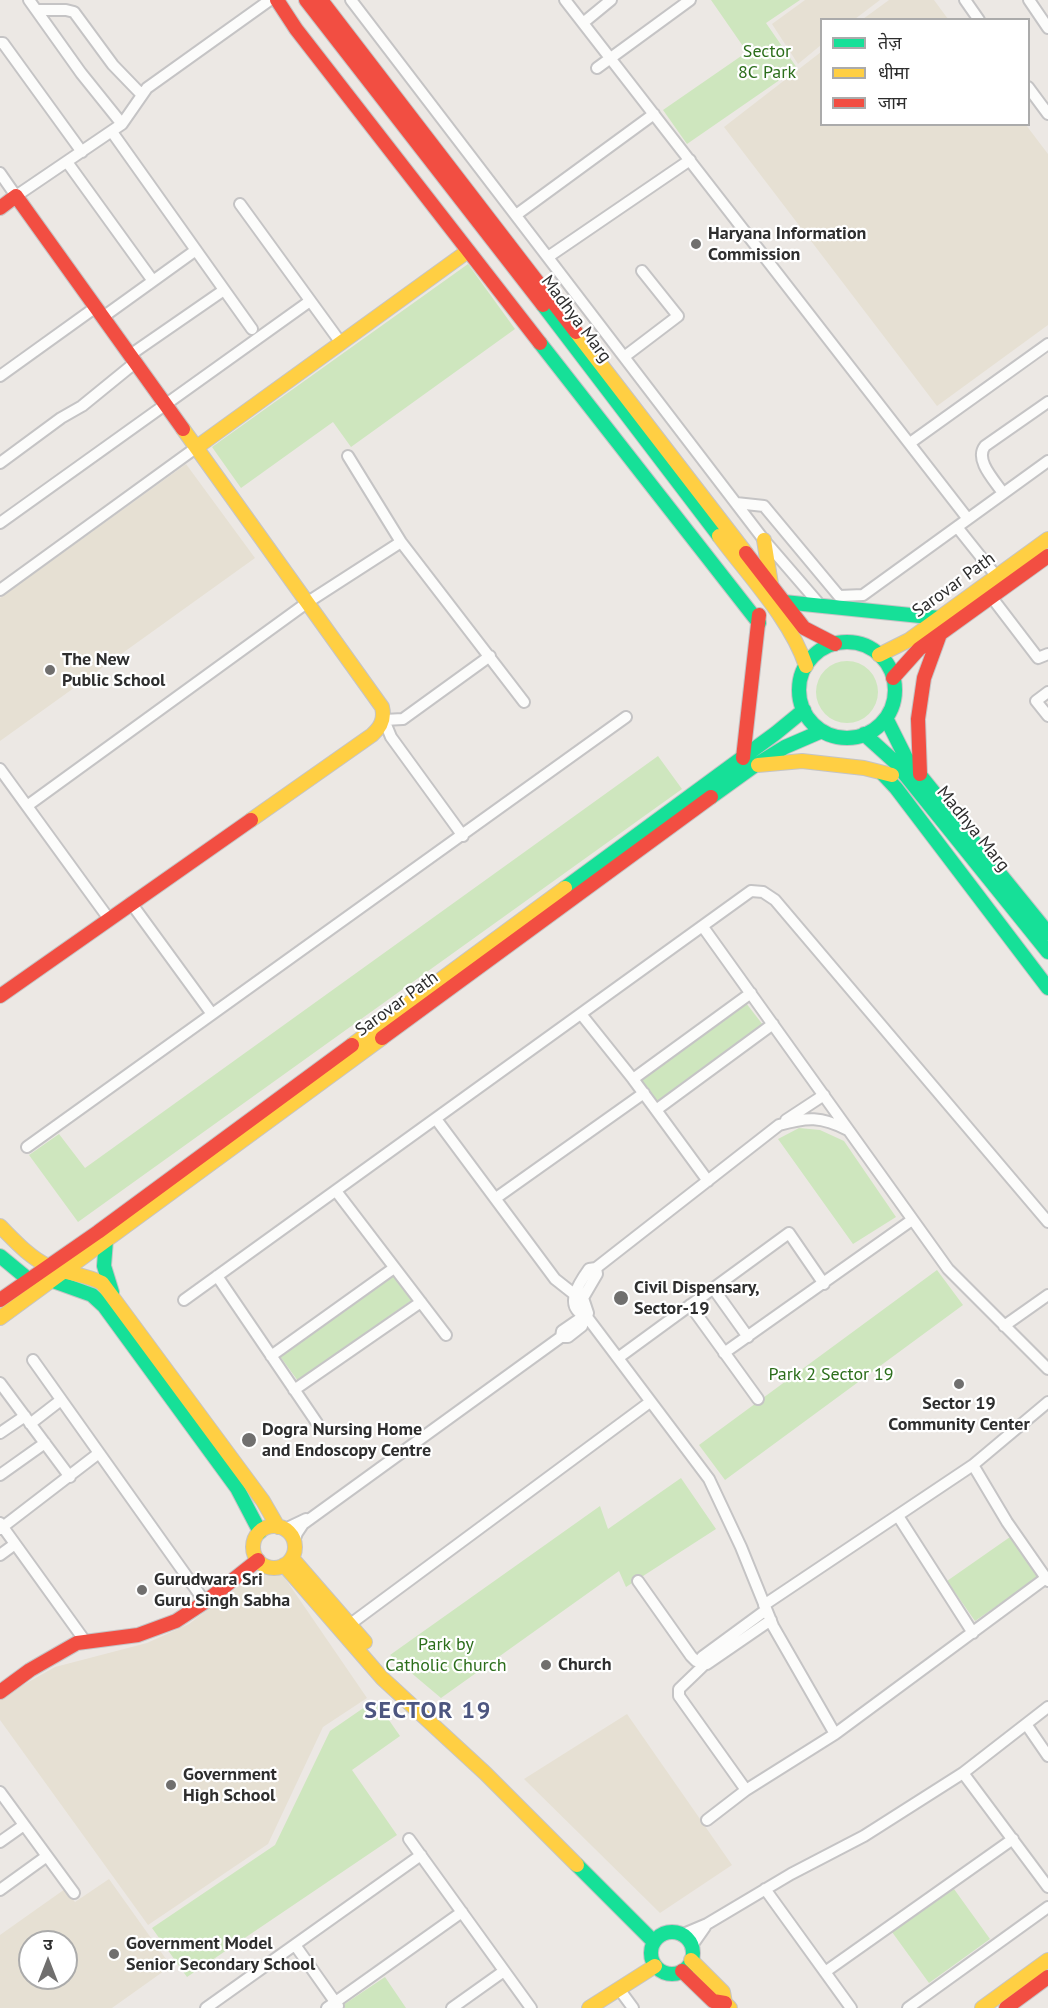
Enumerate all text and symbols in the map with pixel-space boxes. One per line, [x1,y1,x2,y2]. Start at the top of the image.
legend [820,18,1030,126]
text: तेज़ [878,31,902,54]
park label: Sector 8C Park [738,41,796,84]
text: धीमा [878,61,909,84]
text: जाम [878,91,907,114]
place label: Haryana Information Commission [708,223,866,266]
marker: Haryana Information Commission [689,237,703,251]
street label: Madhya Marg [536,271,616,367]
street label: Sarovar Path [908,548,1000,622]
place label: The New Public School [62,649,165,692]
marker: The New Public School [43,663,57,677]
street label: Madhya Marg [932,782,1014,876]
street label: Sarovar Path [351,967,443,1041]
place label: Civil Dispensary, Sector-19 [634,1277,760,1320]
marker: Civil Dispensary, Sector-19 [612,1289,630,1307]
park label: Park 2 Sector 19 [768,1364,894,1386]
marker: Sector 19 Community Center [952,1377,966,1391]
place label: Sector 19 Community Center [888,1393,1030,1436]
place label: Dogra Nursing Home and Endoscopy Centre [262,1419,431,1462]
marker: Dogra Nursing Home and Endoscopy Centre [240,1431,258,1449]
place label: Gurudwara Sri Guru Singh Sabha [154,1569,290,1612]
marker: Gurudwara Sri Guru Singh Sabha [135,1583,149,1597]
park label: Park by Catholic Church [385,1634,507,1676]
place label: Church [558,1654,611,1676]
marker: Church [539,1658,553,1672]
district label: SECTOR 19 [364,1697,492,1725]
place label: Government High School [183,1764,277,1806]
marker: Government High School [164,1778,178,1792]
north arrow [18,1930,78,1990]
place label: Government Model Senior Secondary School [126,1933,315,1976]
text: उ [43,1934,53,1954]
marker: Government Model Senior Secondary School [107,1947,121,1961]

